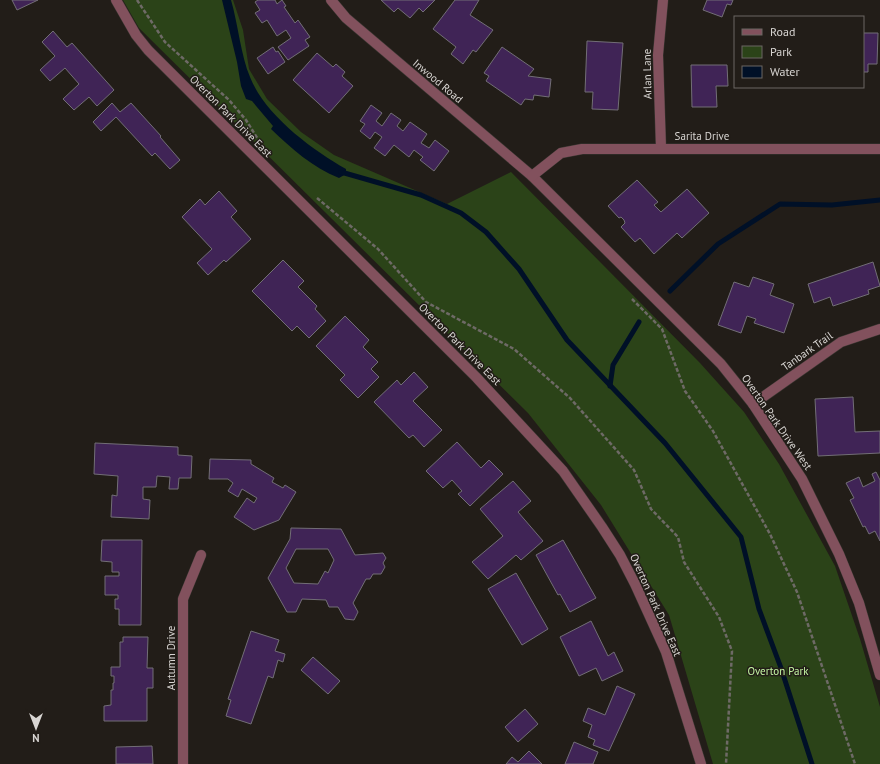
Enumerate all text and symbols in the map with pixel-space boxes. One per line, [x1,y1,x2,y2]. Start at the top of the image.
legend [734,16,864,88]
text: Road [770,24,795,39]
text: Park [770,44,792,59]
street label: Arlan Lane [640,48,654,99]
street label: Inwood Road [410,56,466,106]
text: Water [770,64,800,79]
street label: Overton Park Drive East [187,72,275,160]
street label: Sarita Drive [675,129,730,143]
street label: Overton Park Drive East [416,300,504,388]
street label: Tanbark Trail [779,328,836,374]
street label: Overton Park Drive West [739,372,815,473]
street label: Overton Park Drive East [627,552,685,659]
street label: Autumn Drive [164,625,178,690]
park label: Overton Park [748,664,809,678]
north arrow [16,708,56,748]
text: N [32,731,40,745]

